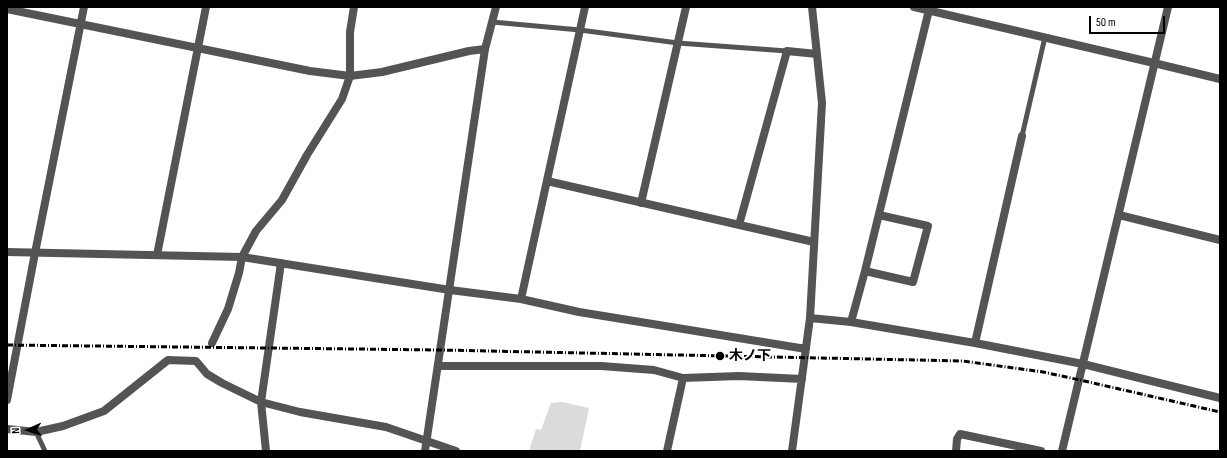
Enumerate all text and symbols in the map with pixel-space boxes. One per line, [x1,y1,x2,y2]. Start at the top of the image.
scale bar [1091,8,1167,34]
text: 50 m [1096,15,1116,30]
place label: 木ノ下 [729,348,771,364]
marker: 木ノ下 [714,350,726,362]
north arrow [8,410,48,450]
text: N [9,427,22,434]

